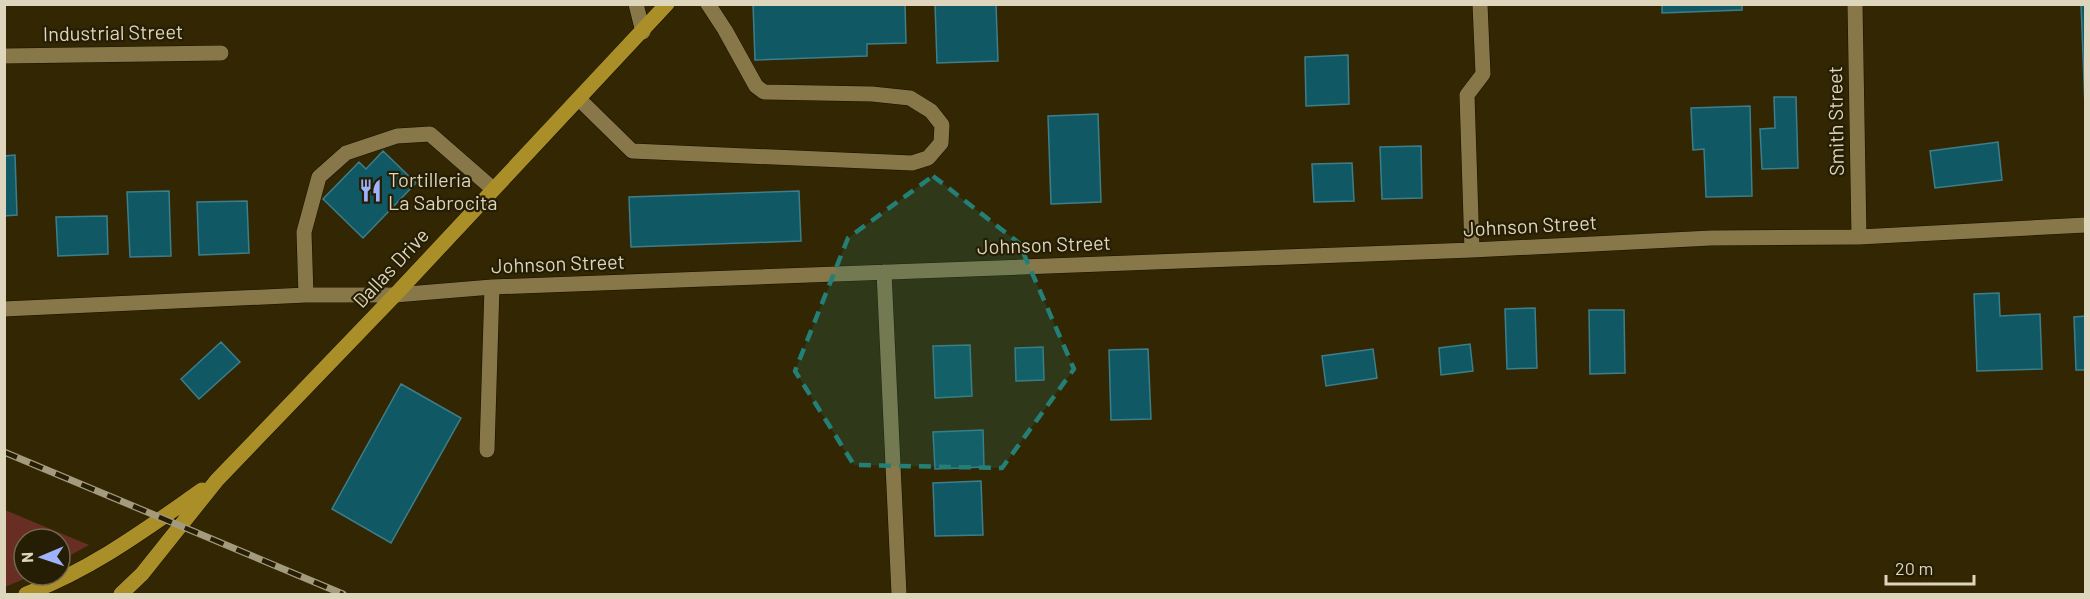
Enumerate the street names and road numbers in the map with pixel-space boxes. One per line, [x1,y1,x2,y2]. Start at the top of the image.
street label: Industrial Street [43,19,183,45]
street label: Smith Street [1822,66,1848,176]
street label: Johnson Street [1462,210,1597,240]
street label: Dallas Drive [347,223,433,312]
street label: Johnson Street [977,230,1111,258]
street label: Johnson Street [491,249,625,277]

